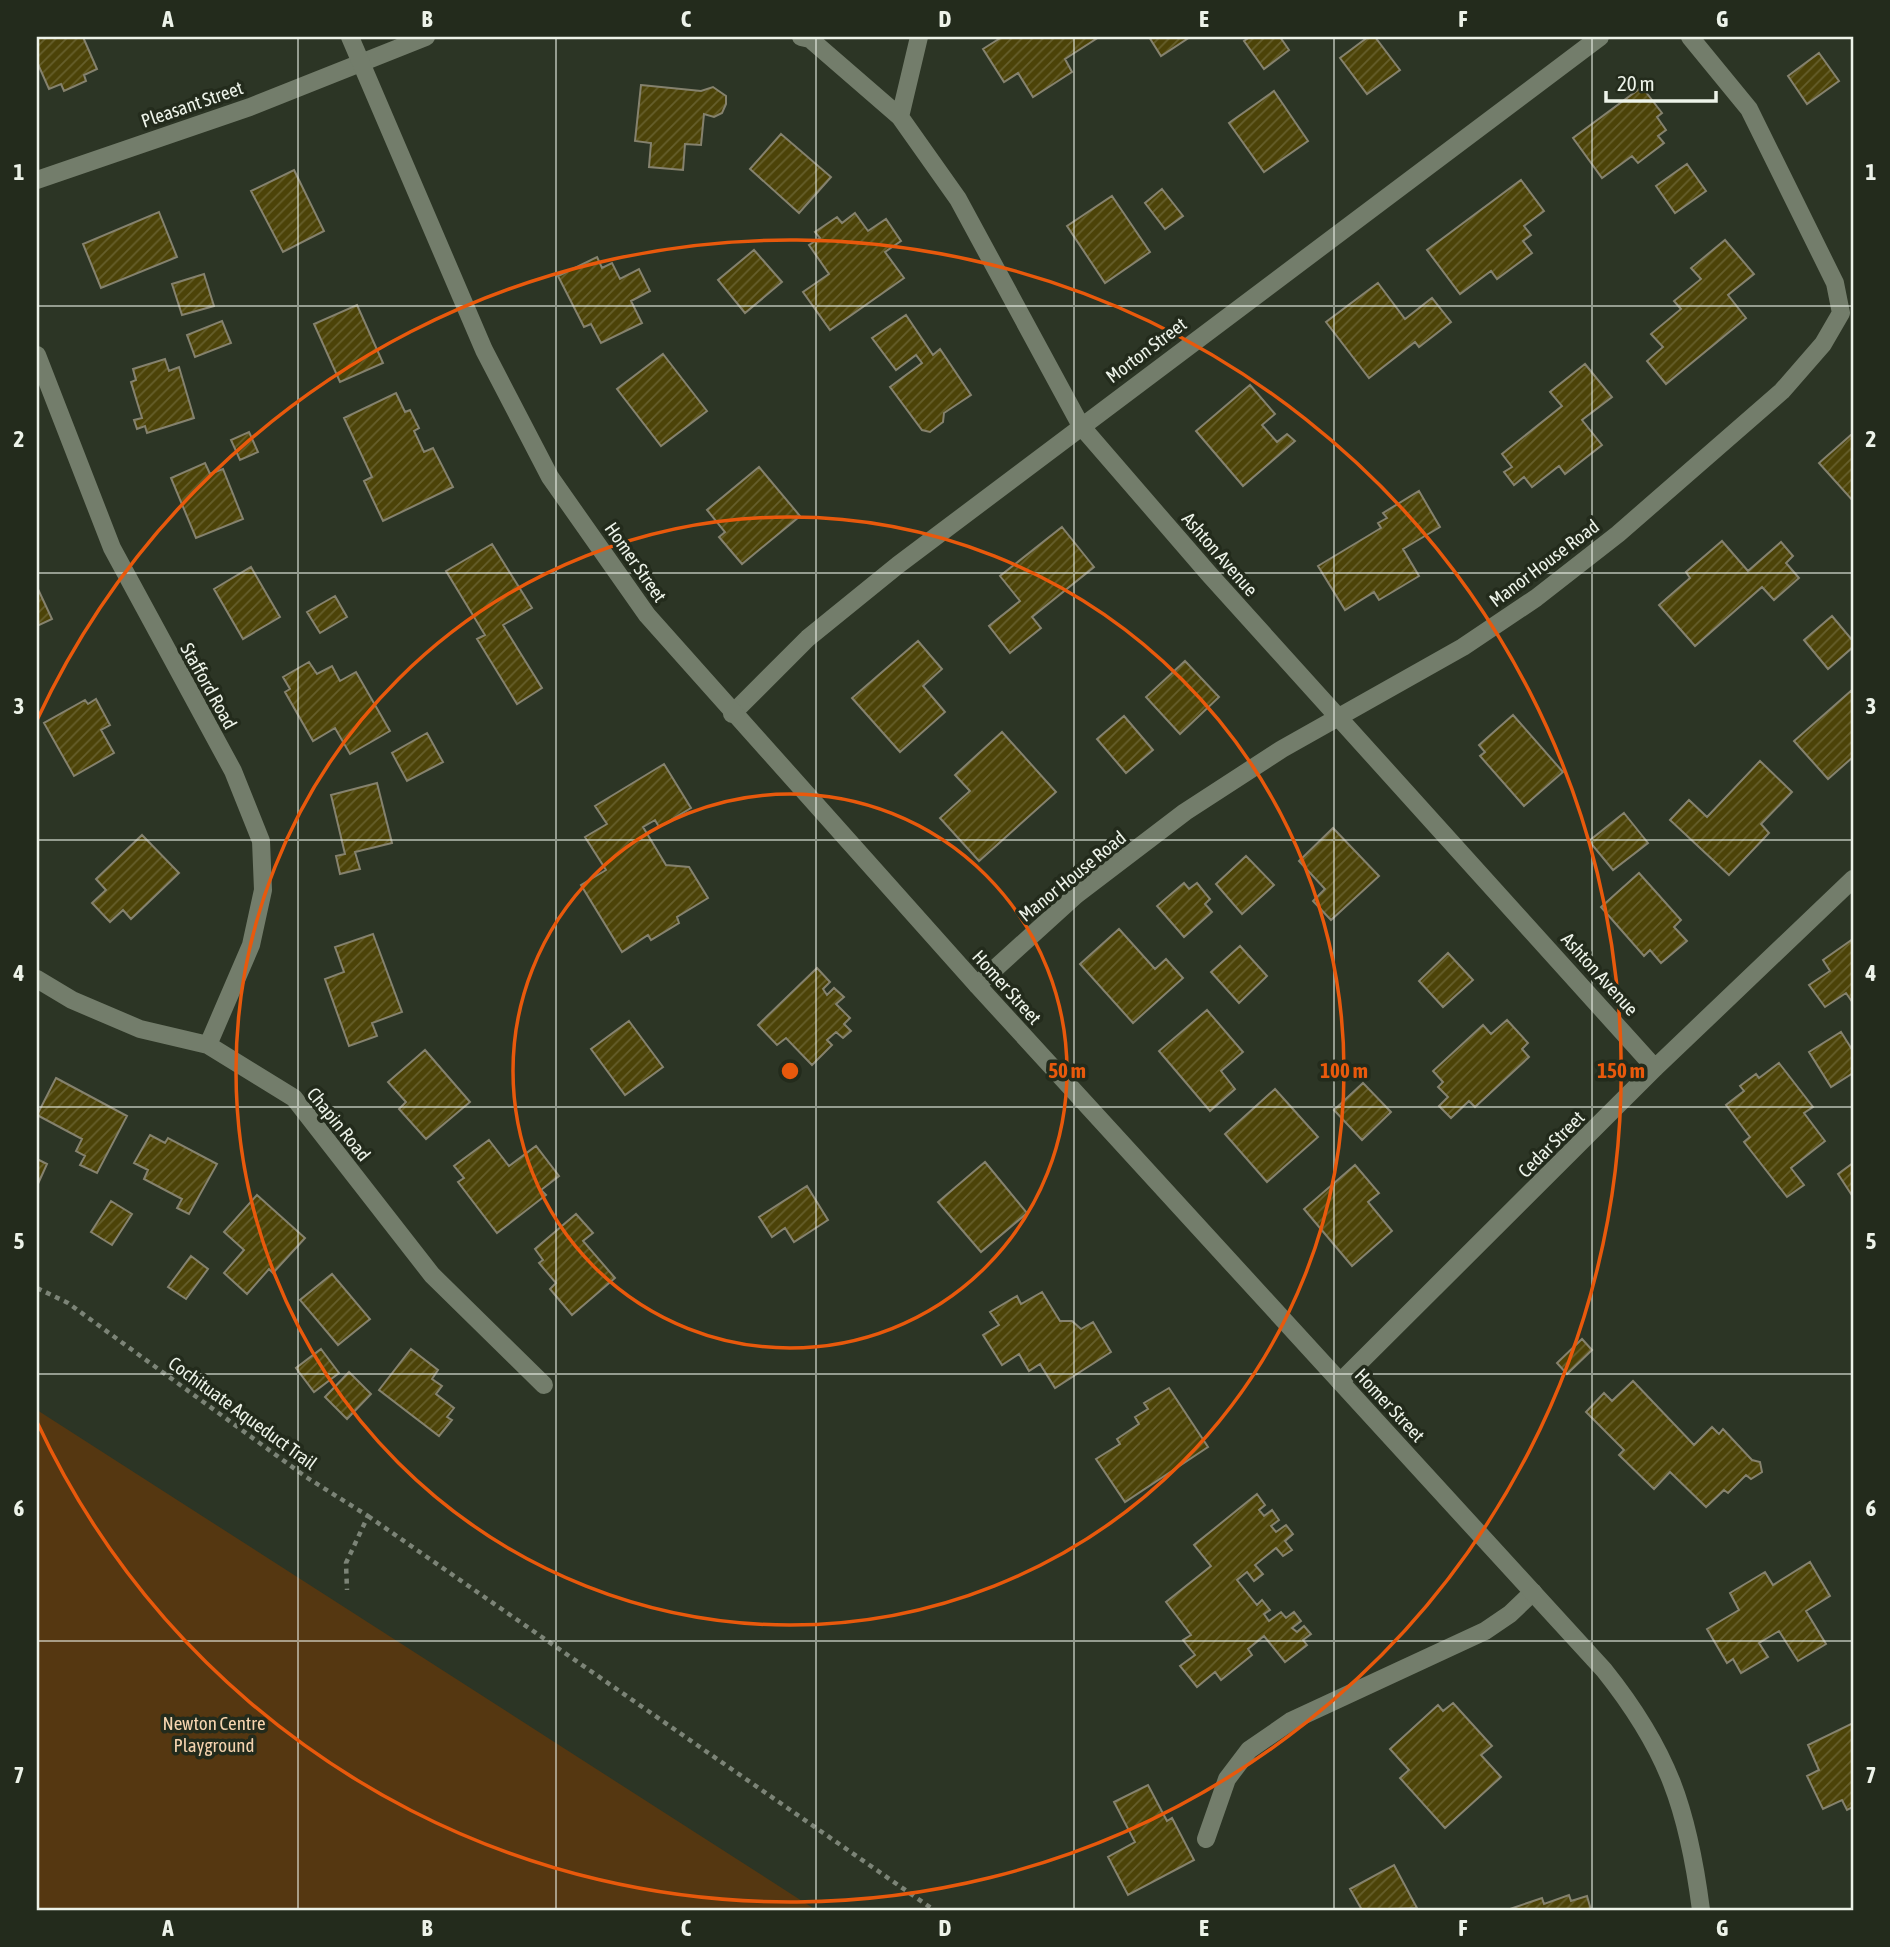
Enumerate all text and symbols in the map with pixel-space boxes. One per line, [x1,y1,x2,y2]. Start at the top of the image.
text: A [161,6,174,32]
text: B [422,6,433,32]
text: C [681,6,692,32]
text: D [939,6,952,32]
text: E [1199,6,1209,32]
text: F [1458,6,1468,32]
text: G [1716,6,1728,32]
scale bar [1606,60,1717,104]
text: 20 m [1617,71,1655,95]
street label: Pleasant Street [138,76,246,132]
text: 1 [14,159,25,185]
text: 1 [1866,159,1877,185]
street label: Morton Street [1102,313,1190,387]
text: 2 [14,426,24,452]
text: 2 [1866,426,1876,452]
street label: Ashton Avenue [1178,508,1262,600]
street label: Manor House Road [1485,515,1603,611]
street label: Homer Street [601,518,671,606]
street label: Stafford Road [176,639,242,733]
text: 3 [14,693,24,719]
text: 3 [1866,693,1876,719]
street label: Manor House Road [1014,826,1130,926]
street label: Ashton Avenue [1557,928,1643,1020]
street label: Homer Street [968,945,1046,1029]
text: 4 [13,960,25,986]
text: 4 [1865,960,1877,986]
text: 50 m [1048,1058,1086,1082]
text: 100 m [1320,1058,1368,1082]
text: 150 m [1597,1058,1645,1082]
centre of rings [778,1059,802,1083]
street label: Chapin Road [303,1083,375,1165]
street label: Cedar Street [1513,1106,1589,1182]
text: 5 [14,1228,25,1254]
text: 5 [1866,1228,1877,1254]
street label: Cochituate Aqueduct Trail [165,1352,321,1474]
street label: Homer Street [1351,1364,1429,1446]
text: 6 [14,1495,25,1521]
text: 6 [1866,1495,1877,1521]
park label: Newton Centre Playground [162,1712,266,1756]
text: 7 [14,1762,24,1788]
text: 7 [1866,1762,1876,1788]
text: A [161,1915,174,1941]
text: B [422,1915,433,1941]
text: C [681,1915,692,1941]
text: D [939,1915,952,1941]
text: E [1199,1915,1209,1941]
text: F [1458,1915,1468,1941]
text: G [1716,1915,1728,1941]

